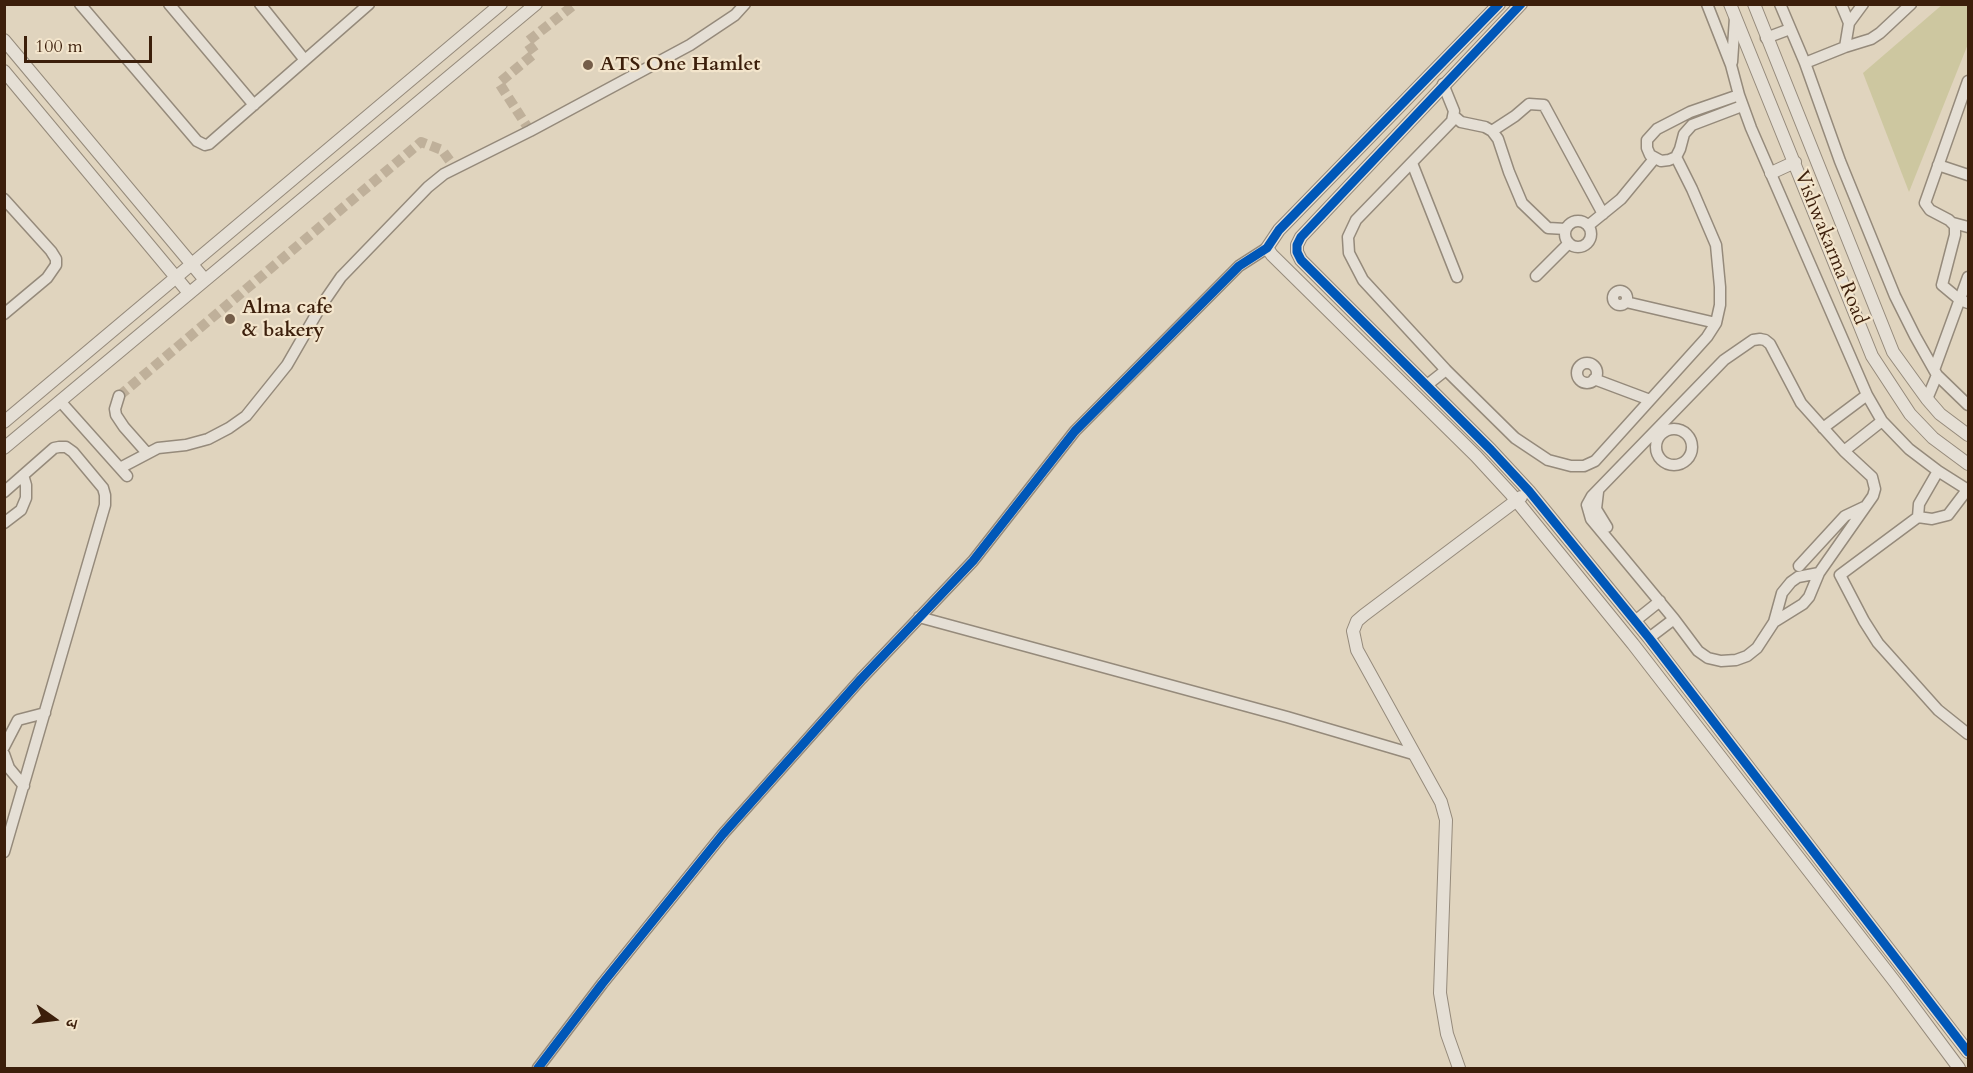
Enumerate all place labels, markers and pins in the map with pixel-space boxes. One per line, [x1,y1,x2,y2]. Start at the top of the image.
place label: ATS One Hamlet [600,53,760,77]
marker: ATS One Hamlet [581,58,595,72]
place label: Alma cafe & bakery [242,296,333,343]
marker: Alma cafe & bakery [223,312,237,326]

